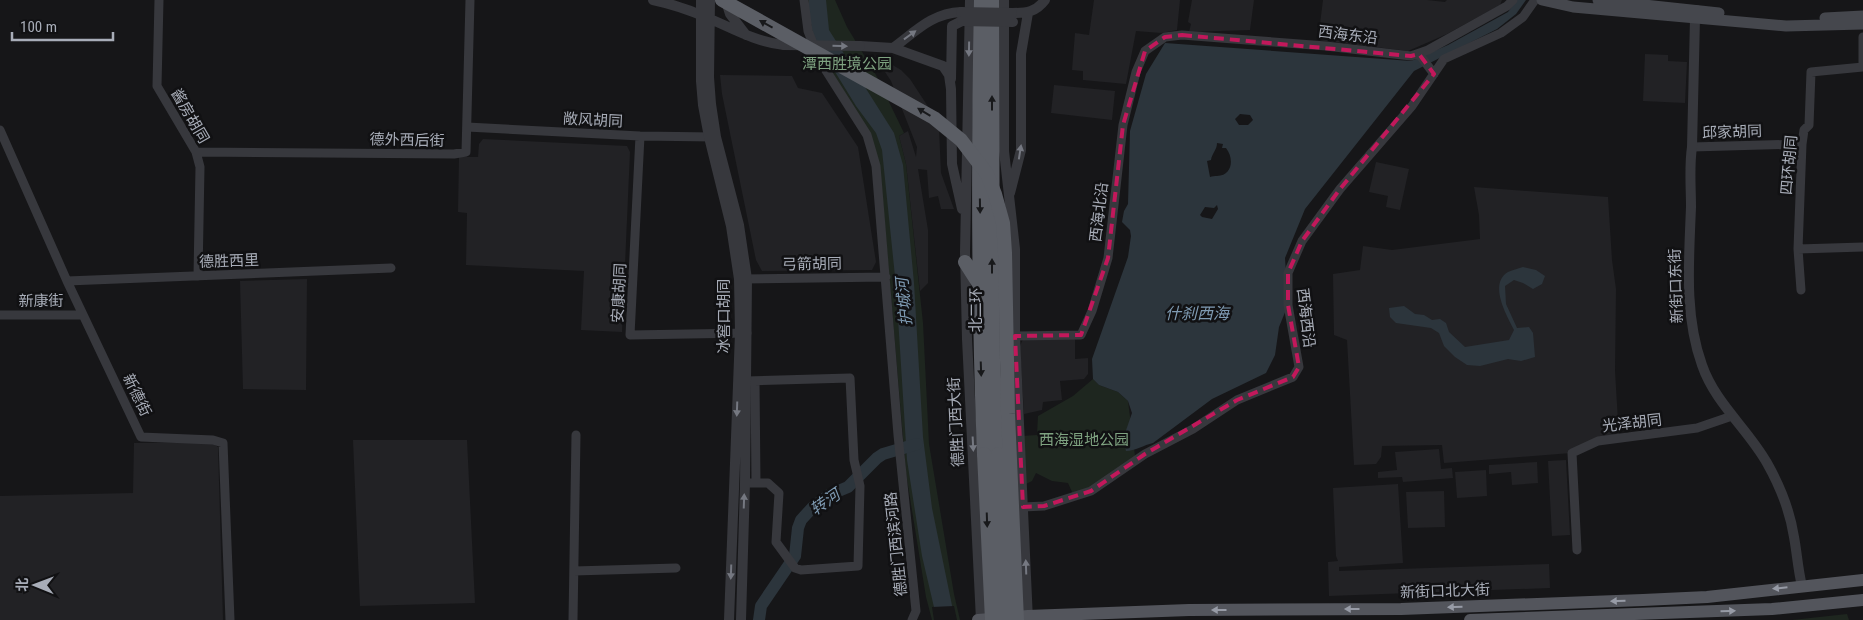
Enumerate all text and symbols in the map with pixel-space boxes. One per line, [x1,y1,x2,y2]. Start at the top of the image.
scale bar [12,10,114,42]
text: 100 m [20,18,57,36]
one-way arrow [759,20,774,28]
street label: 西海东沿 [1317,22,1379,48]
one-way arrow [903,30,917,40]
one-way arrow [965,41,973,57]
one-way arrow [832,42,848,50]
park label: 潭西胜境公园 [802,55,892,73]
street label: 酱房胡同 [167,86,213,146]
one-way arrow [988,95,996,111]
one-way arrow [917,107,930,116]
street label: 敞风胡同 [563,109,623,131]
street label: 邱家胡同 [1702,122,1762,142]
street label: 德外西后街 [369,130,445,150]
street label: 四环胡同 [1777,134,1801,196]
one-way arrow [1016,144,1024,160]
street label: 西海北沿 [1086,181,1112,243]
one-way arrow [976,198,984,214]
street label: 新街口东街 [1666,248,1686,324]
street label: 德胜西里 [199,251,259,271]
street label: 弓箭胡同 [782,254,842,274]
one-way arrow [988,257,996,273]
street label: 安康胡同 [608,263,630,323]
water label: 护城河 [892,274,916,327]
street label: 冰窖口胡同 [715,278,733,354]
street label: 北二环 [967,287,985,333]
street label: 西海西沿 [1293,287,1319,349]
street label: 新康街 [18,292,64,310]
water label: 什刹西海 [1165,304,1231,323]
one-way arrow [977,361,985,377]
street label: 新德街 [119,371,155,419]
street label: 德胜门西大街 [945,377,967,467]
one-way arrow [733,402,741,418]
street label: 光泽胡同 [1601,410,1663,436]
park label: 西海湿地公园 [1039,431,1129,449]
one-way arrow [969,436,977,452]
water label: 转河 [806,483,846,519]
street label: 德胜门西滨河路 [882,491,910,597]
one-way arrow [741,493,749,509]
one-way arrow [983,512,991,528]
one-way arrow [1021,559,1029,575]
north arrow [10,560,60,610]
one-way arrow [727,564,735,580]
text: 北 [14,578,30,592]
street label: 新街口北大街 [1400,580,1490,602]
one-way arrow [1771,585,1787,593]
one-way arrow [1609,597,1625,605]
one-way arrow [1447,603,1463,611]
one-way arrow [1344,605,1360,613]
one-way arrow [1210,606,1226,614]
one-way arrow [1720,606,1736,614]

